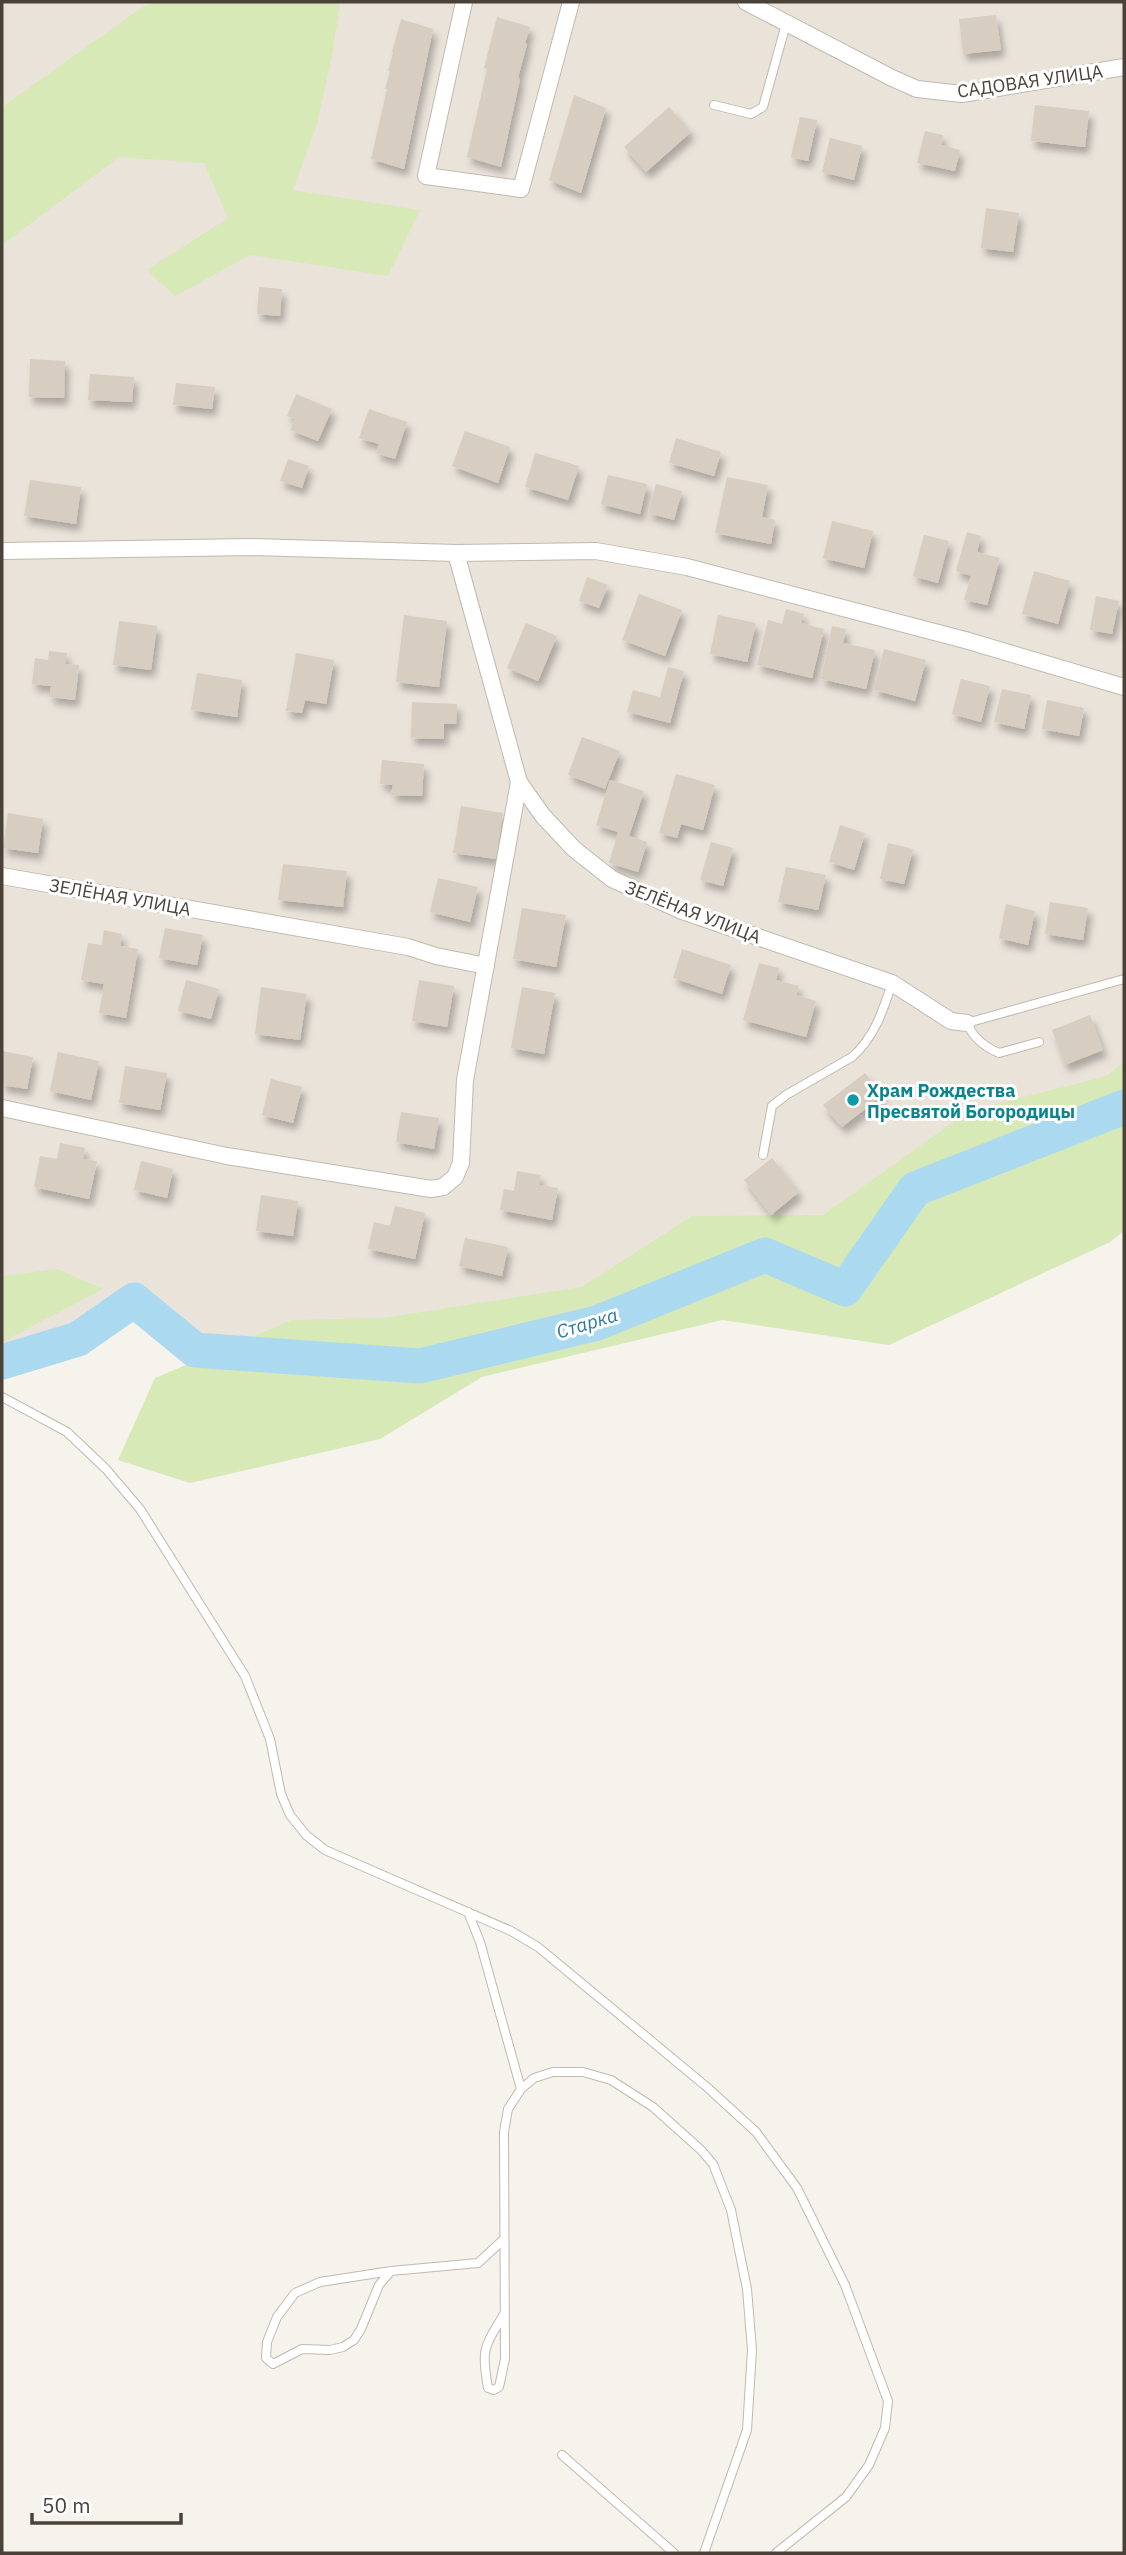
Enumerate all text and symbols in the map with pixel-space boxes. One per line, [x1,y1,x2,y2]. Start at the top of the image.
street label: САДОВАЯ УЛИЦА [956,59,1105,103]
street label: ЗЕЛЁНАЯ УЛИЦА [47,873,193,921]
street label: ЗЕЛЁНАЯ УЛИЦА [622,876,765,949]
place label: Храм Рождества Пресвятой Богородицы [867,1079,1075,1123]
marker: Храм Рождества Пресвятой Богородицы [845,1092,861,1108]
water label: Старка [554,1302,620,1344]
scale bar [32,2482,180,2526]
text: 50 m [42,2491,91,2519]

